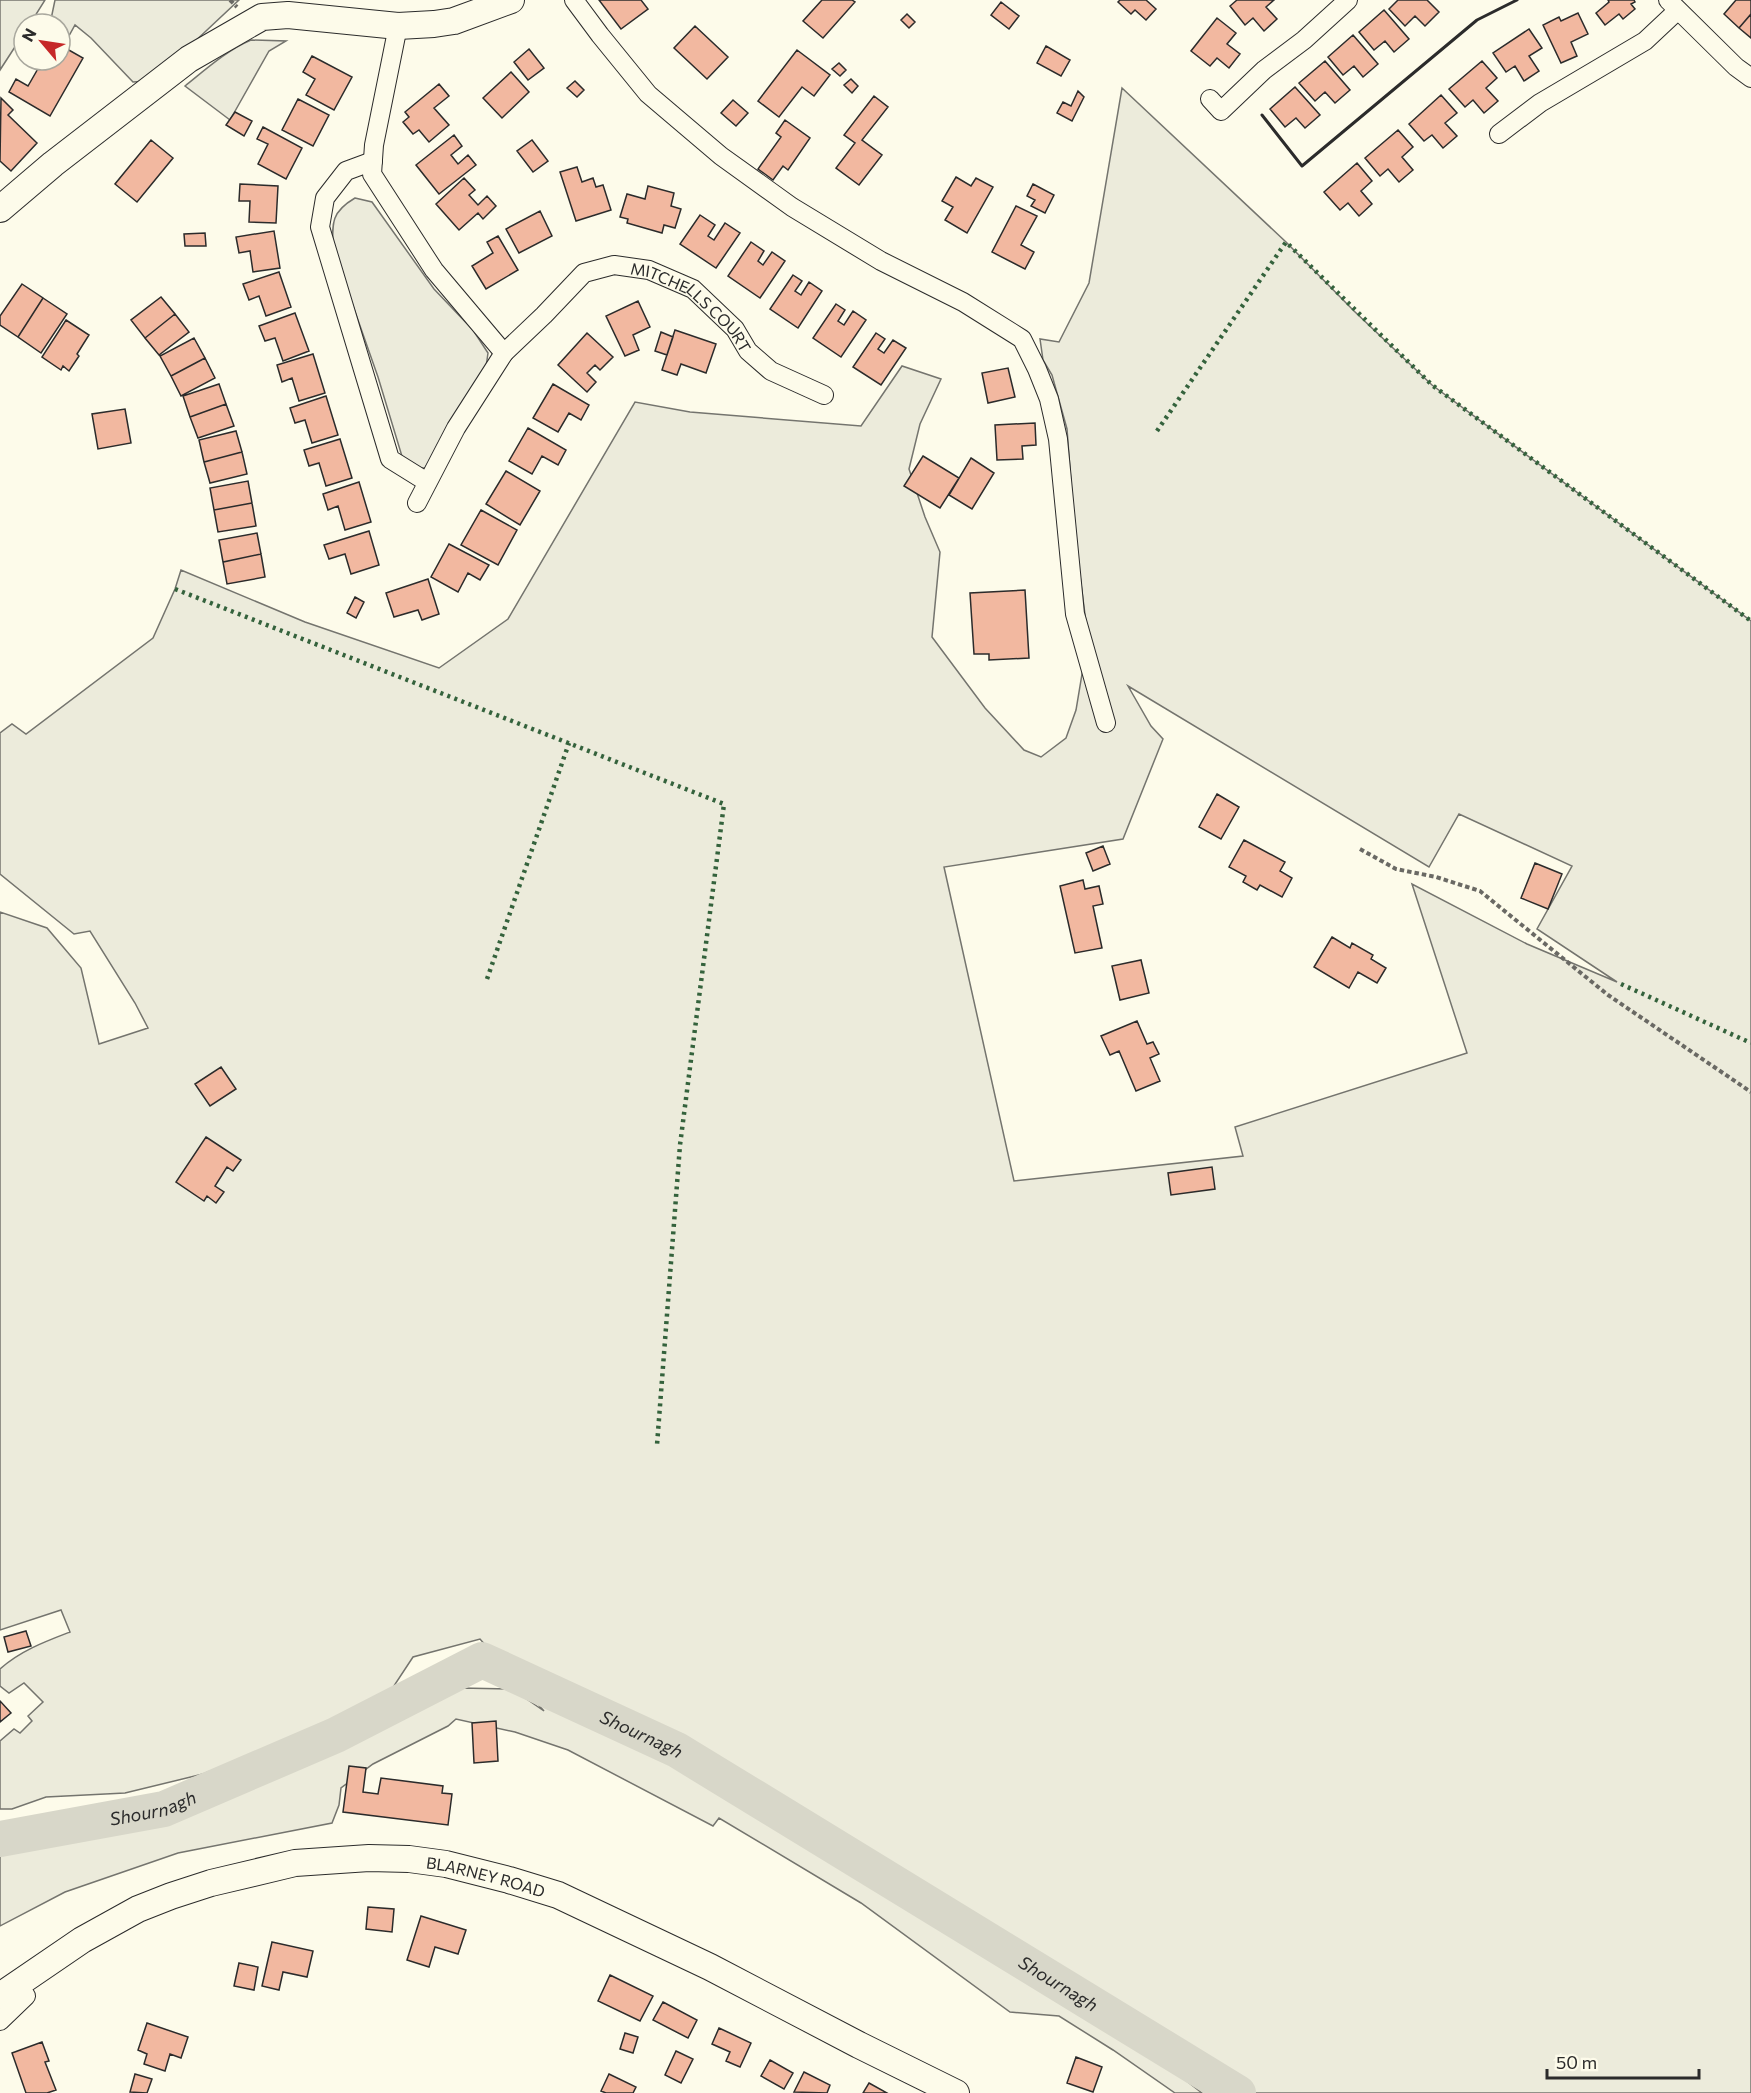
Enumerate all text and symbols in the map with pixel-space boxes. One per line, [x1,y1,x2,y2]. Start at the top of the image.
north arrow [12,12,72,72]
text: N [17,25,40,44]
street label: MITCHELLS COURT [629,258,756,355]
water label: Shournagh [597,1705,687,1762]
water label: Shournagh [108,1786,199,1830]
street label: BLARNEY ROAD [425,1852,548,1900]
water label: Shournagh [1015,1951,1102,2016]
scale bar [1547,2042,1698,2080]
text: 50 m [1556,2051,1597,2073]

